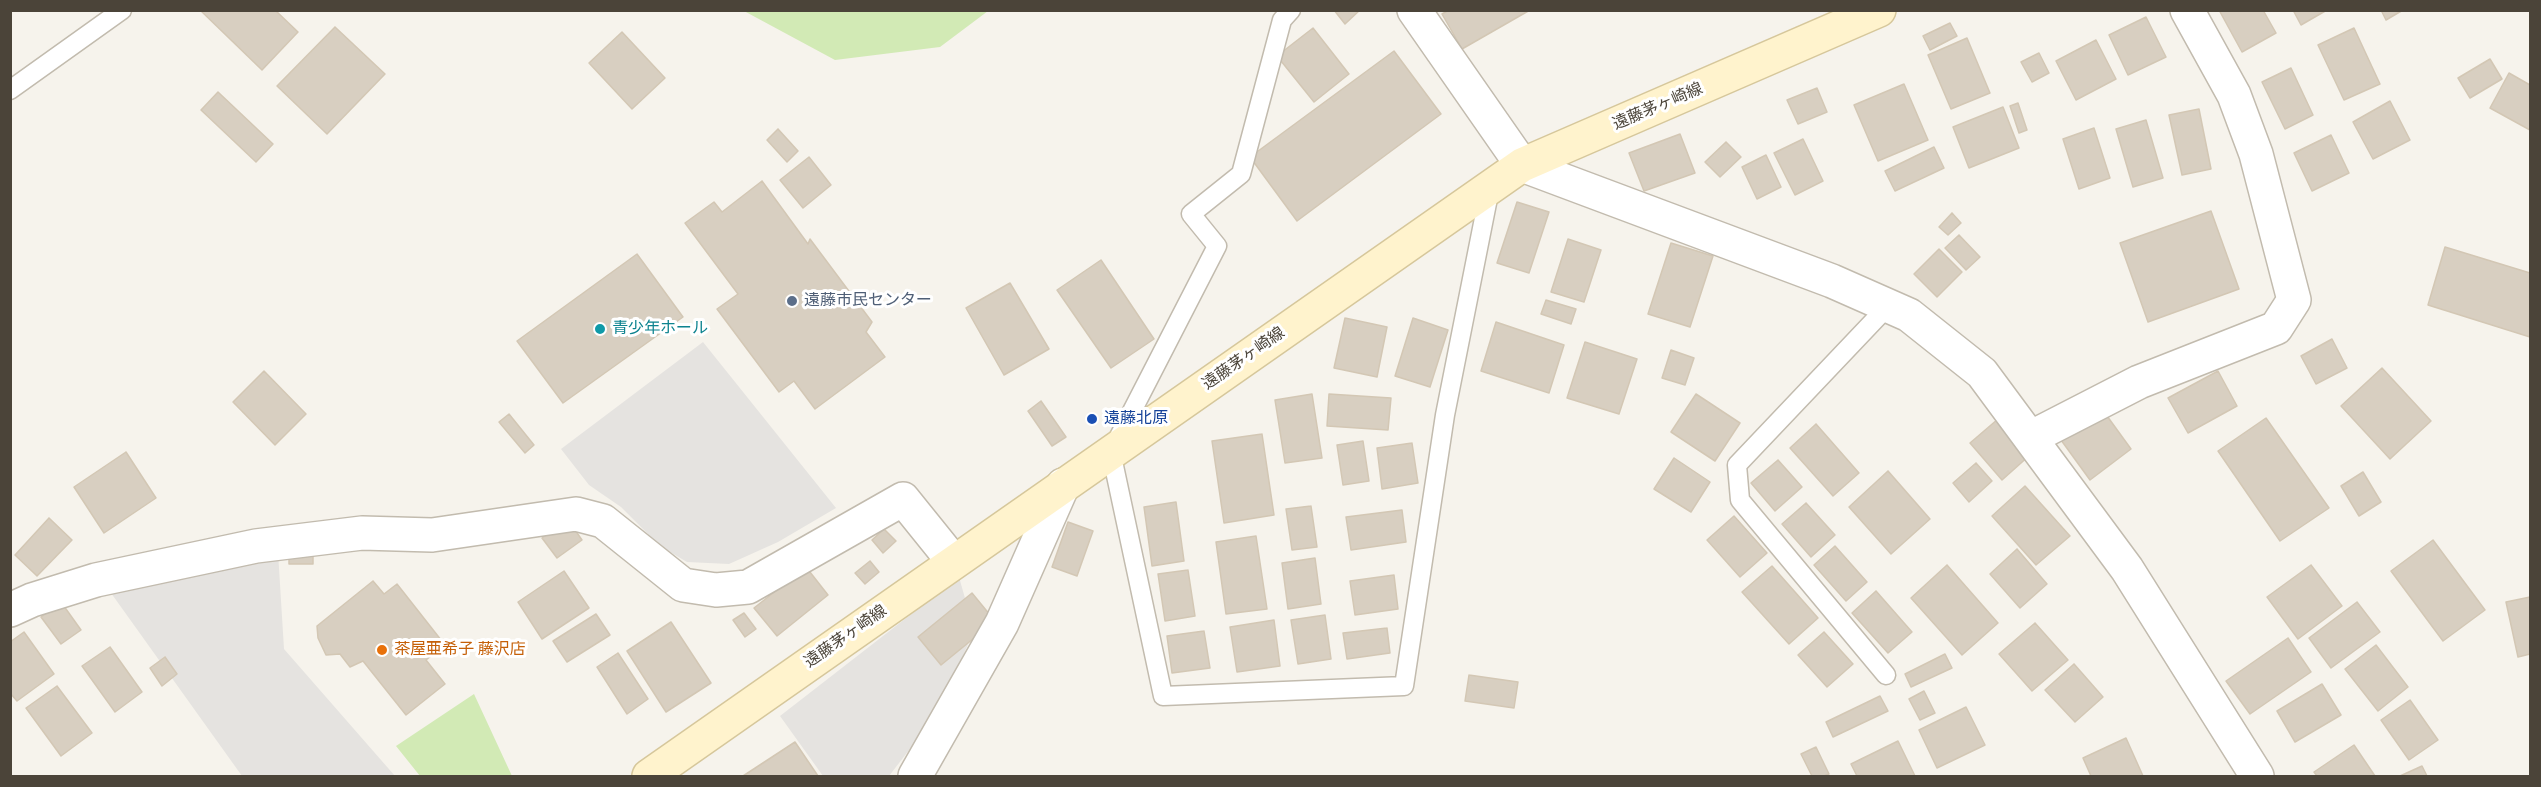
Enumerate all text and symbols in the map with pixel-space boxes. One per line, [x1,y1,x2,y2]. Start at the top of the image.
street label: 遠藤茅ヶ崎線 [1610,79,1706,135]
place label: 遠藤市民センター [804,291,932,311]
marker: 遠藤市民センター [785,294,799,308]
place label: 青少年ホール [612,319,708,339]
marker: 青少年ホール [593,322,607,336]
street label: 遠藤茅ヶ崎線 [1199,324,1289,394]
place label: 遠藤北原 [1104,409,1168,429]
marker: 遠藤北原 [1085,412,1099,426]
street label: 遠藤茅ヶ崎線 [801,602,891,672]
place label: 茶屋亜希子 藤沢店 [394,640,526,660]
marker: 茶屋亜希子 藤沢店 [375,643,389,657]

